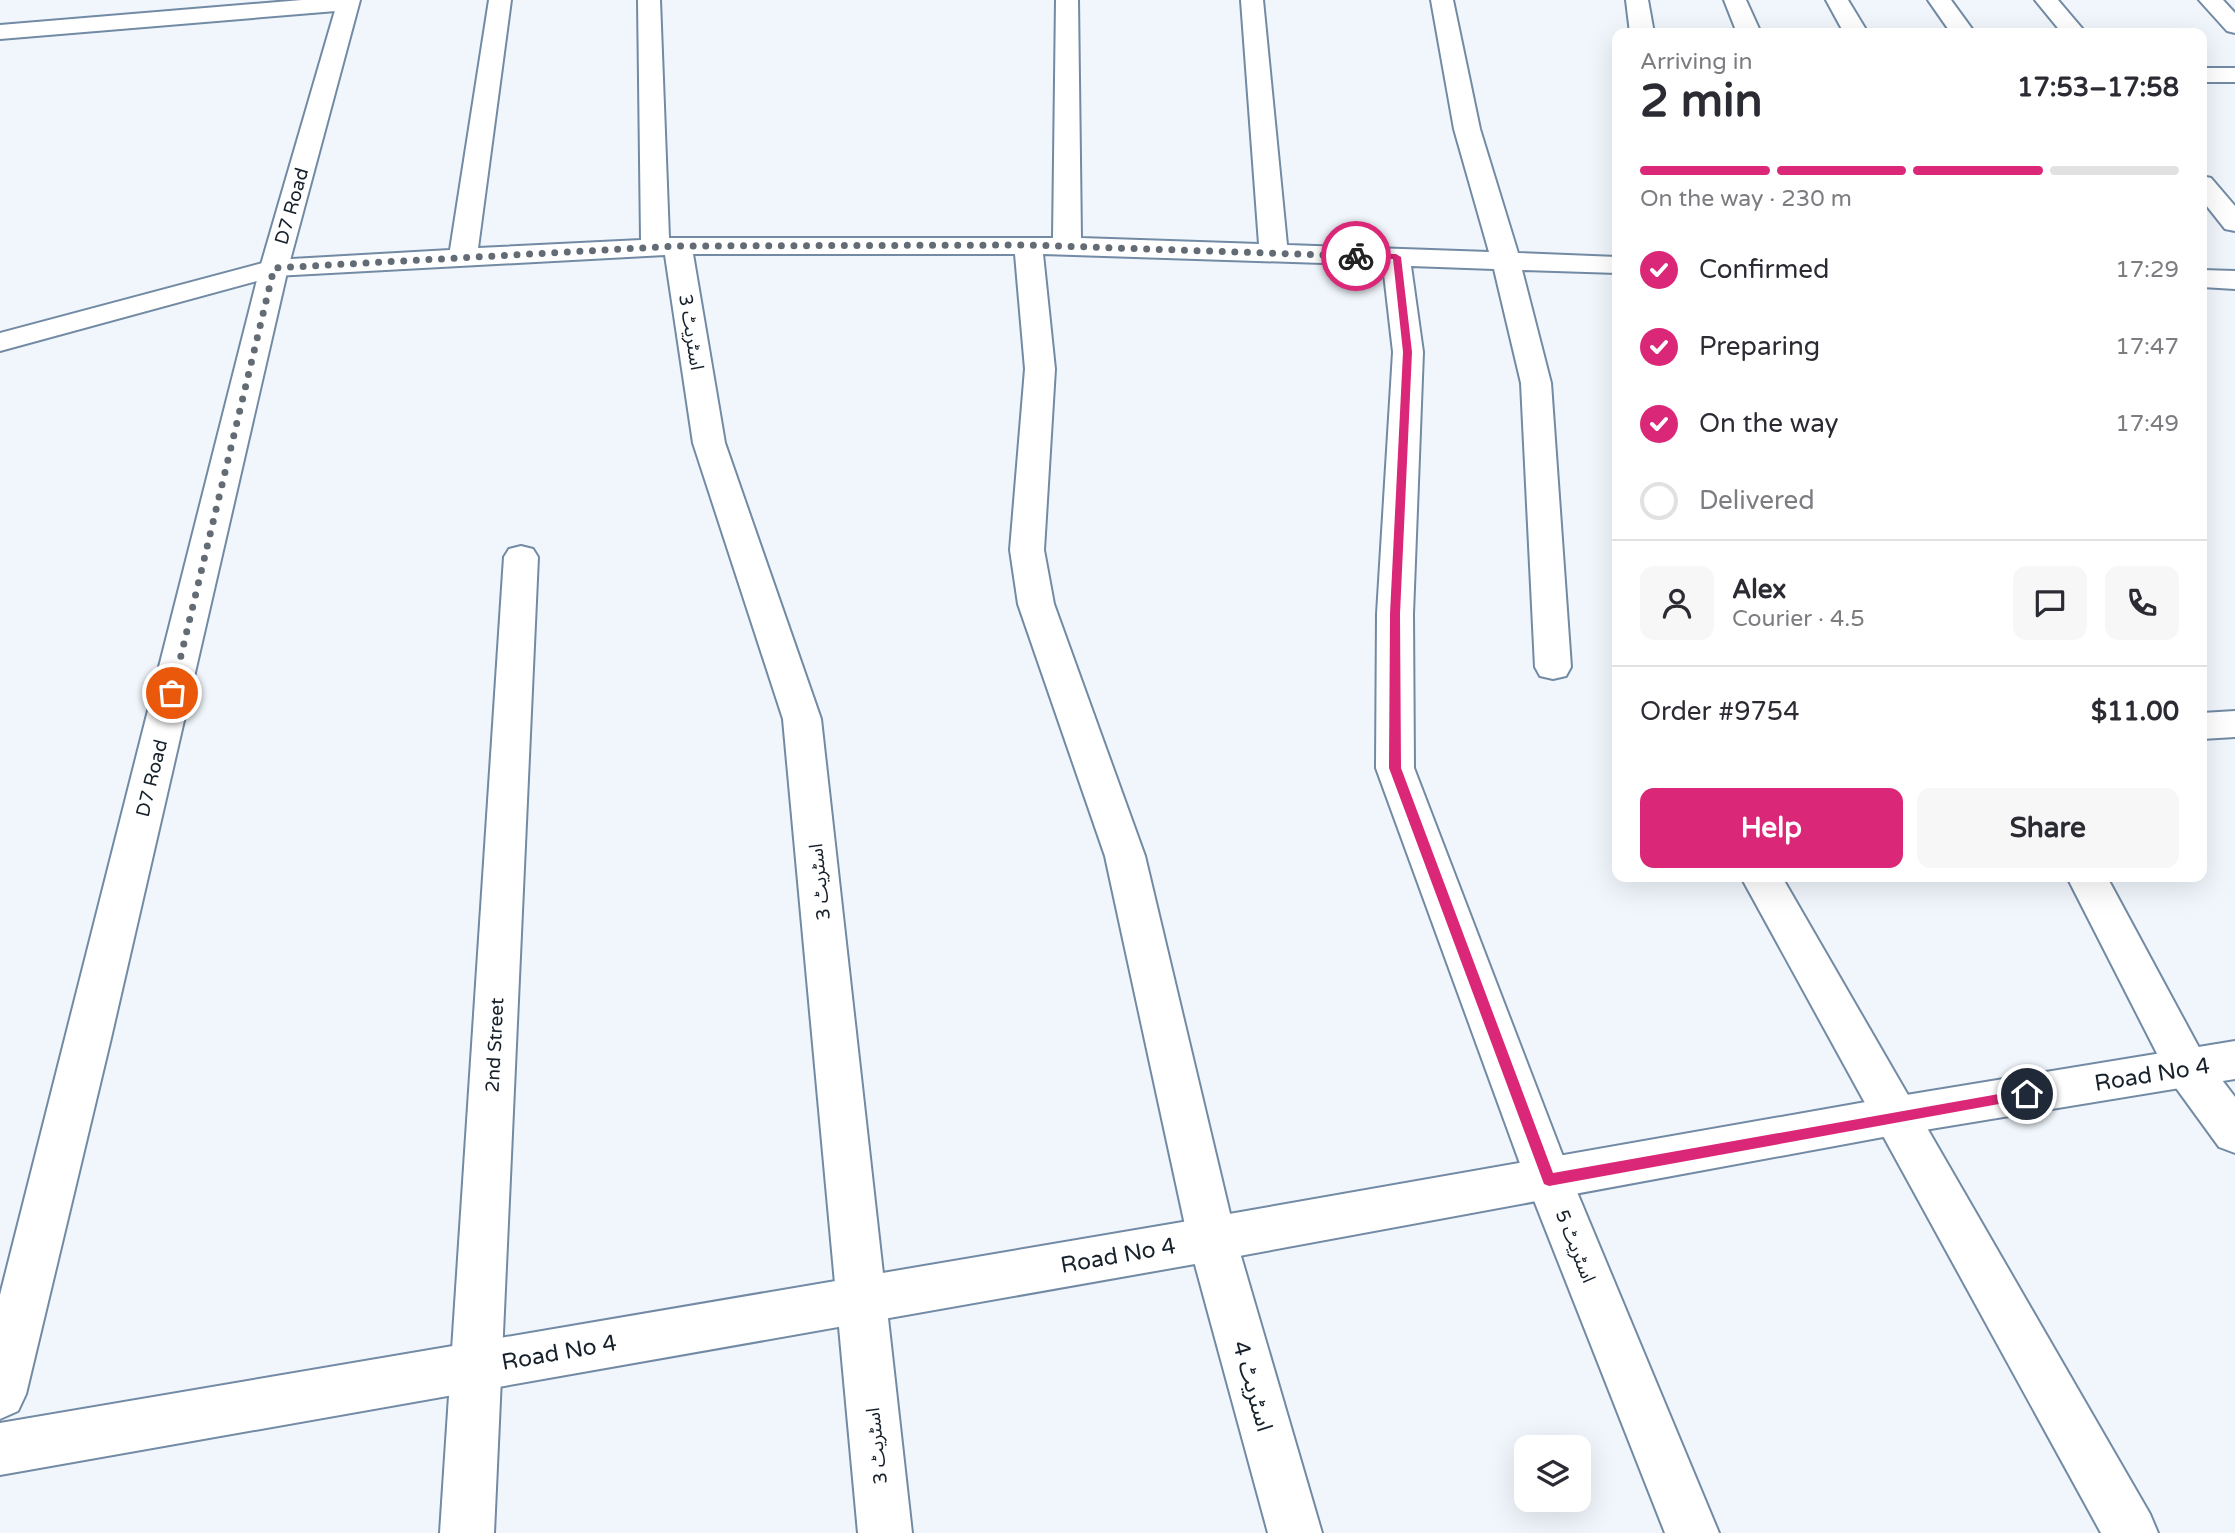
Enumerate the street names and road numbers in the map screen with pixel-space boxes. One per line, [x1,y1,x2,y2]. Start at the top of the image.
street label: D7 Road [271,165,313,247]
street label: اسٹریٹ 3 [674,293,708,372]
street label: D7 Road [132,737,172,819]
street label: اسٹریٹ 3 [805,843,835,921]
street label: 2nd Street [482,997,508,1093]
street label: Road No 4 [2093,1052,2212,1098]
street label: اسٹریٹ 5 [1550,1207,1600,1286]
street label: Road No 4 [1058,1232,1178,1280]
street label: Road No 4 [499,1329,619,1377]
street label: اسٹریٹ 4 [1226,1338,1278,1435]
street label: اسٹریٹ 3 [862,1407,892,1485]

